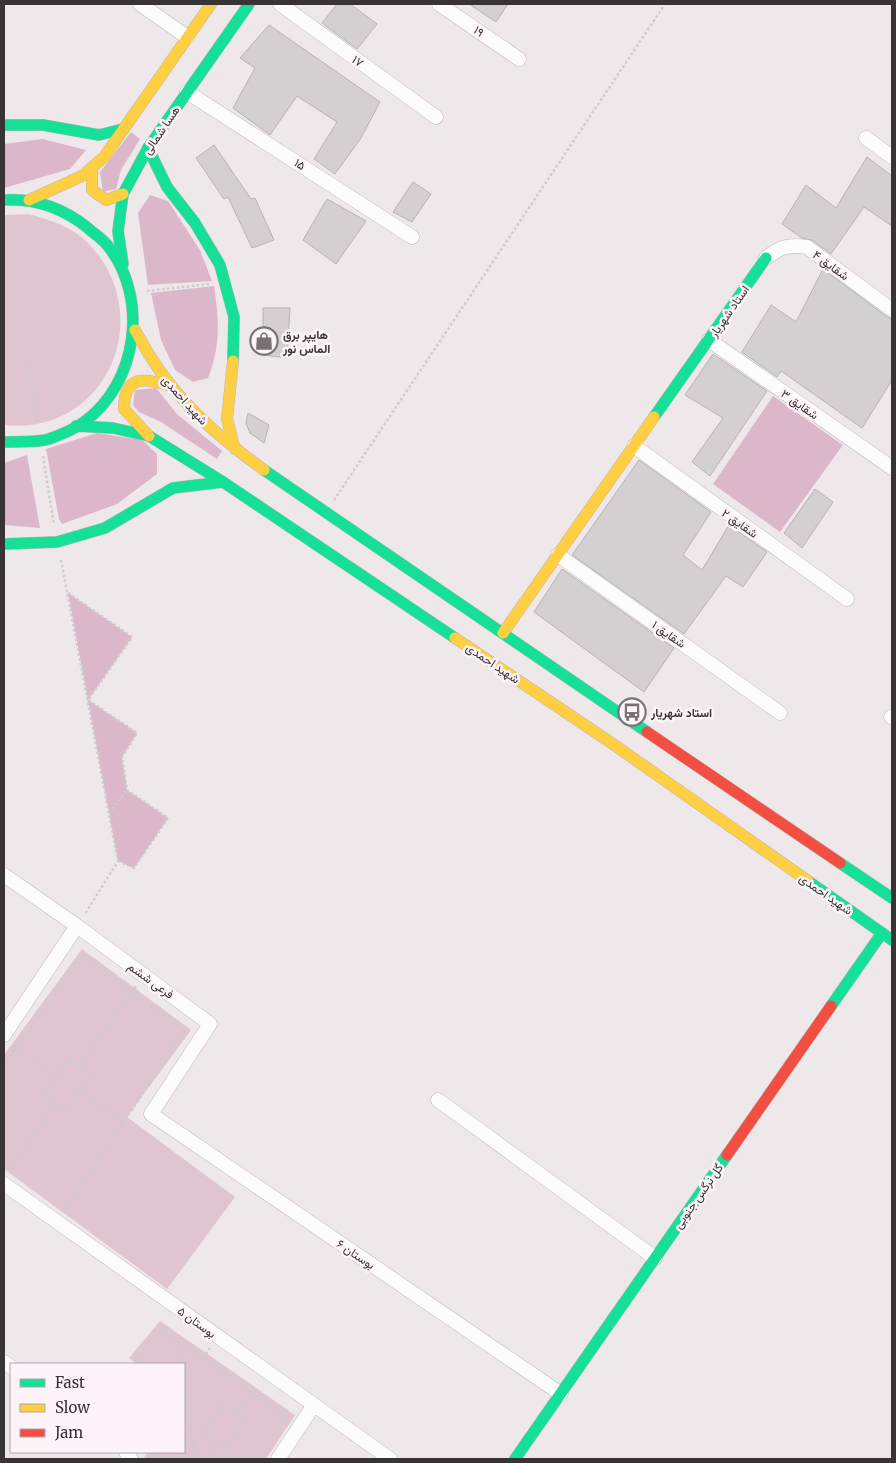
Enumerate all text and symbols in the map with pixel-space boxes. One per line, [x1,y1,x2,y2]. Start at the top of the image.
street label: ۱۹ [471,22,487,40]
street label: ۱۷ [349,52,367,70]
street label: هسا شمالی [139,103,183,158]
street label: ۱۵ [291,155,309,173]
street label: شقایق ۴ [809,247,852,284]
street label: استاد شهریار [705,282,753,341]
shop icon: هایپر برق الماس نور [249,326,279,356]
place label: هایپر برق الماس نور [282,327,330,357]
street label: شهید احمدی [158,372,211,429]
street label: شقایق ۳ [778,386,822,423]
street label: شقایق ۲ [718,505,761,542]
street label: شقایق ۱ [649,617,689,652]
street label: شهید احمدی [463,640,523,687]
bus stop icon: استاد شهریار [617,697,647,727]
place label: استاد شهریار [650,705,712,721]
street label: شهید احمدی [796,870,856,919]
street label: فرعی ششم [124,958,177,1003]
street label: گل نرگس جنوبی [670,1161,727,1232]
street label: بوستان ۶ [333,1236,378,1273]
street label: بوستان ۵ [174,1303,219,1342]
legend [10,1363,185,1453]
text: Fast [55,1373,85,1392]
text: Slow [55,1398,90,1417]
text: Jam [54,1423,83,1442]

